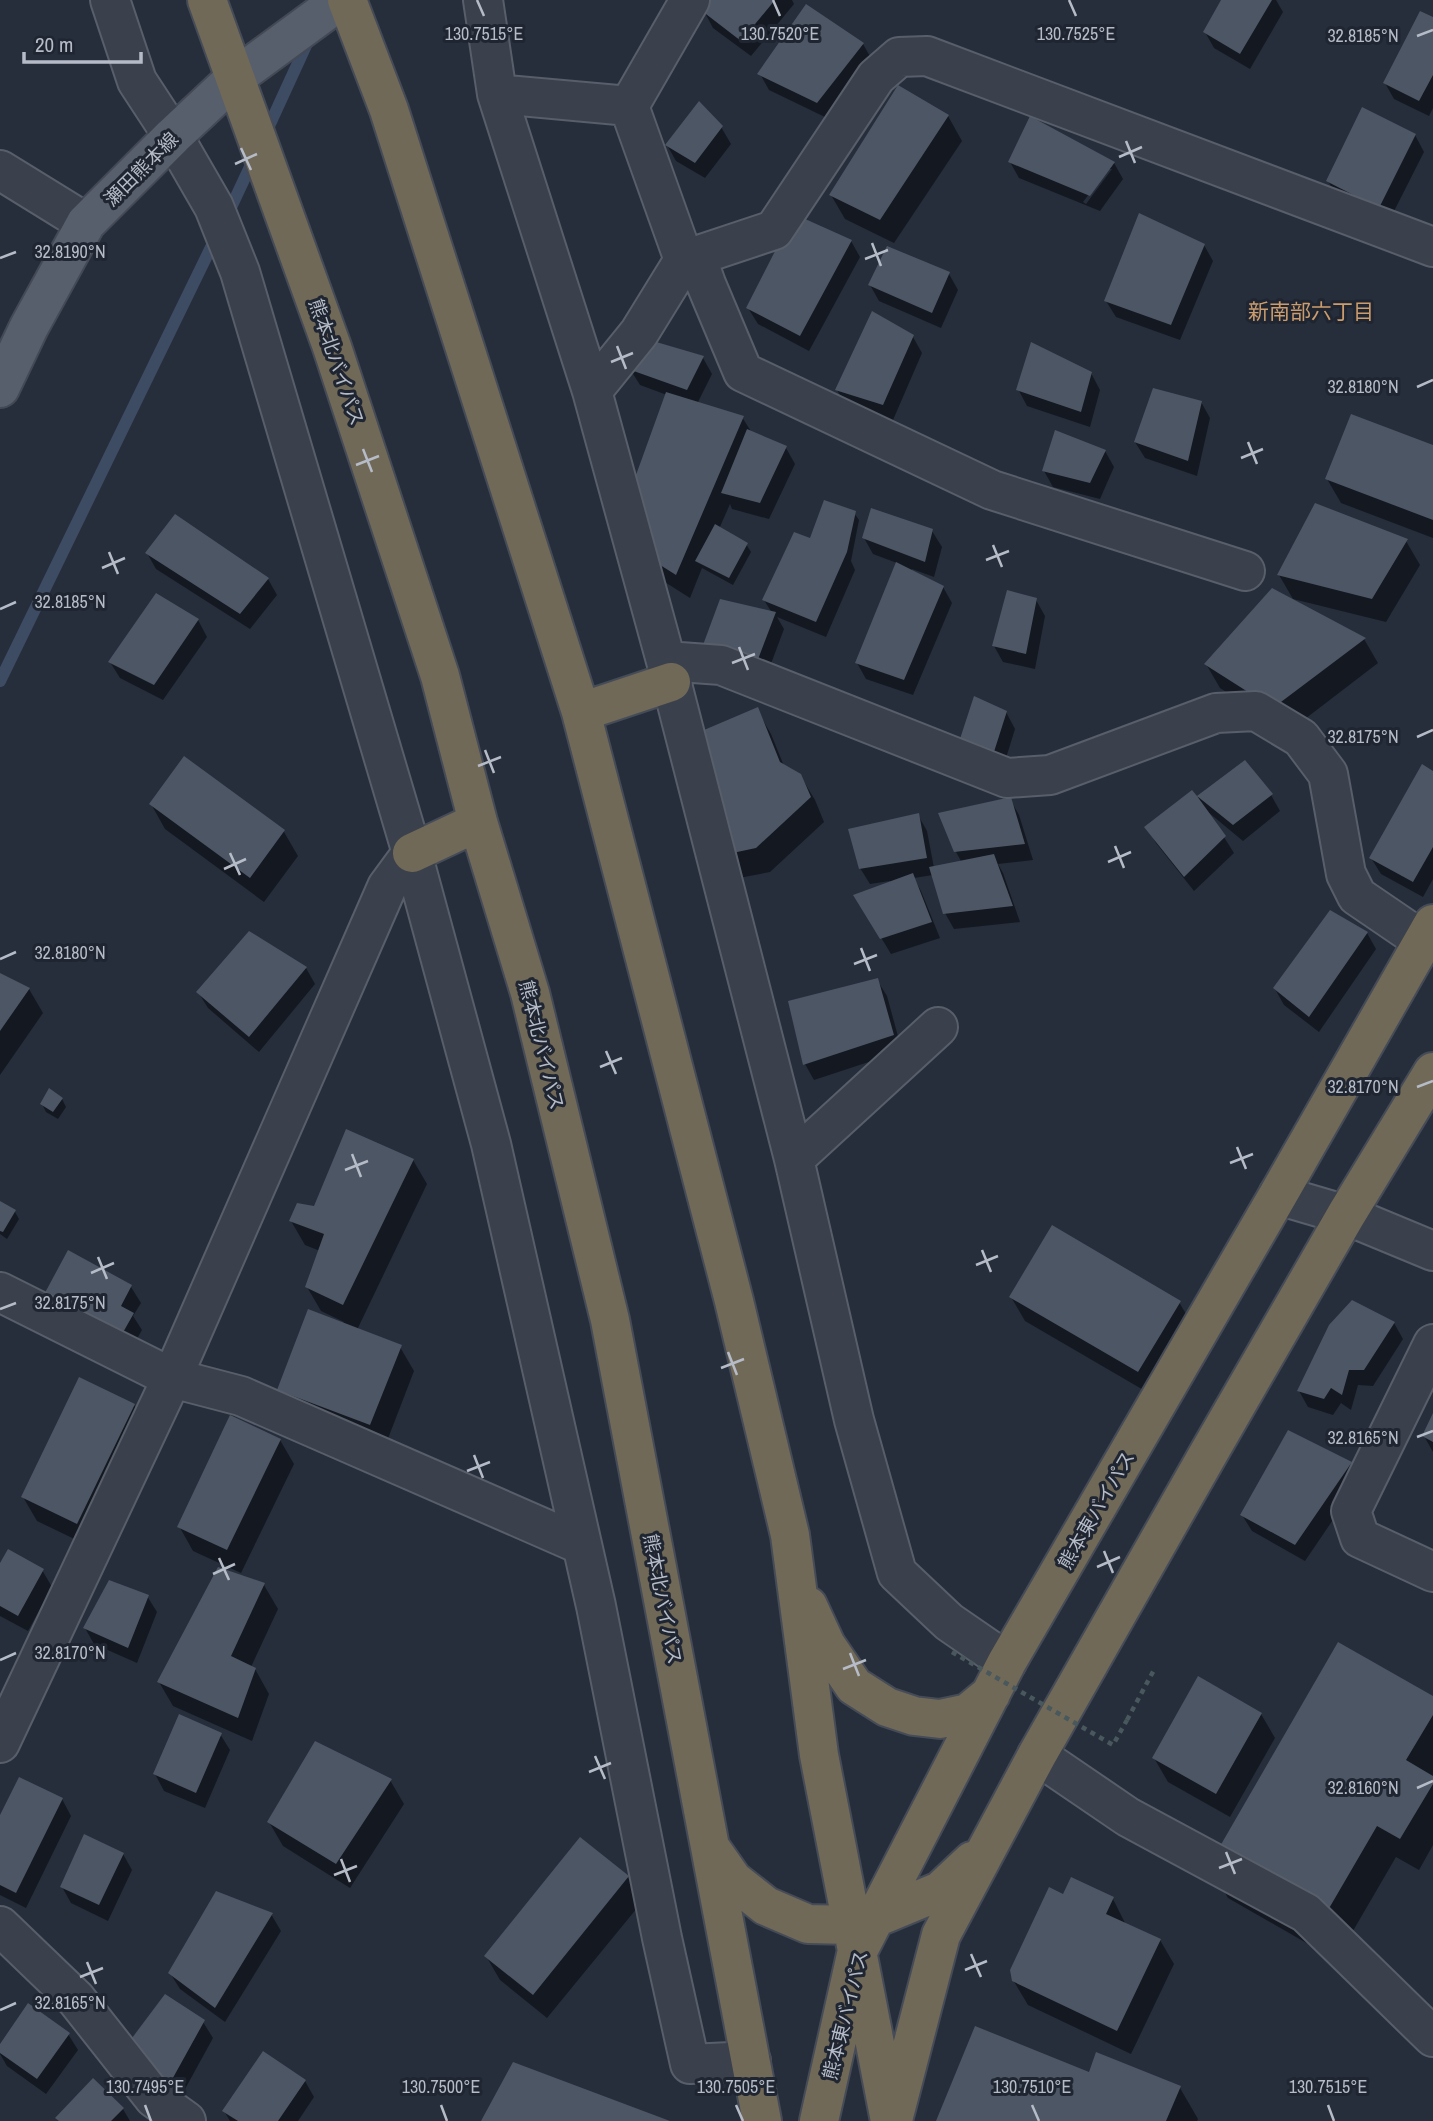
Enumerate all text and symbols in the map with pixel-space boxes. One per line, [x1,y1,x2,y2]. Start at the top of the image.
scale bar [24,21,142,65]
text: 130.7515°E [445,21,523,46]
text: 130.7520°E [741,21,819,46]
text: 130.7525°E [1037,21,1115,46]
text: 32.8185°N [1327,23,1399,48]
text: 20 m [35,30,73,59]
street label: 瀬田熊本線 [98,126,184,212]
text: 32.8190°N [34,239,106,264]
street label: 熊本北バイパス [303,295,371,429]
district label: 新南部六丁目 [1248,297,1374,326]
text: 32.8180°N [1327,374,1399,399]
text: 32.8185°N [34,589,106,614]
text: 32.8175°N [1327,724,1399,749]
text: 32.8180°N [34,940,106,965]
street label: 熊本北バイパス [513,978,571,1112]
text: 32.8170°N [1327,1074,1399,1099]
text: 32.8175°N [34,1290,106,1315]
text: 32.8165°N [1327,1425,1399,1450]
street label: 熊本東バイパス [1052,1446,1140,1574]
street label: 熊本北バイパス [638,1531,688,1667]
text: 32.8170°N [34,1640,106,1665]
text: 32.8160°N [1327,1775,1399,1800]
street label: 熊本東バイパス [816,1948,874,2082]
text: 32.8165°N [34,1990,106,2015]
text: 130.7495°E [106,2074,184,2099]
text: 130.7500°E [402,2074,480,2099]
text: 130.7505°E [697,2074,775,2099]
text: 130.7510°E [993,2074,1071,2099]
text: 130.7515°E [1289,2074,1367,2099]

